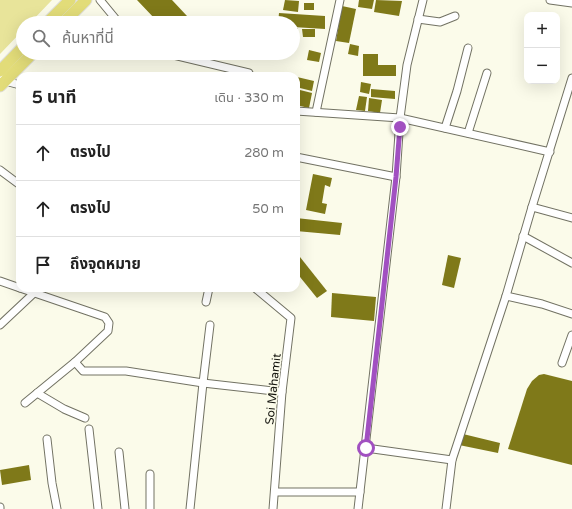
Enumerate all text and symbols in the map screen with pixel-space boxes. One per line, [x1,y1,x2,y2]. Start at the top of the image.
map controls [524,12,560,84]
button: + [524,12,560,48]
search box [16,16,300,60]
icon: search [30,27,52,49]
text: ค้นหาที่นี่ [62,29,114,47]
button: − [524,48,560,84]
text: 5 นาที [32,87,76,108]
text: เดิน · 330 m [214,90,284,106]
route end [391,118,409,136]
icon: ahead [32,142,54,164]
text: ตรงไป [70,143,111,161]
text: 280 m [244,145,284,161]
icon: ahead [32,198,54,220]
text: ตรงไป [70,199,111,217]
text: 50 m [252,201,284,217]
icon: arrive [32,254,54,276]
text: ถึงจุดหมาย [70,255,141,273]
street label: Soi Mahamit [262,352,284,425]
route start [357,439,375,457]

